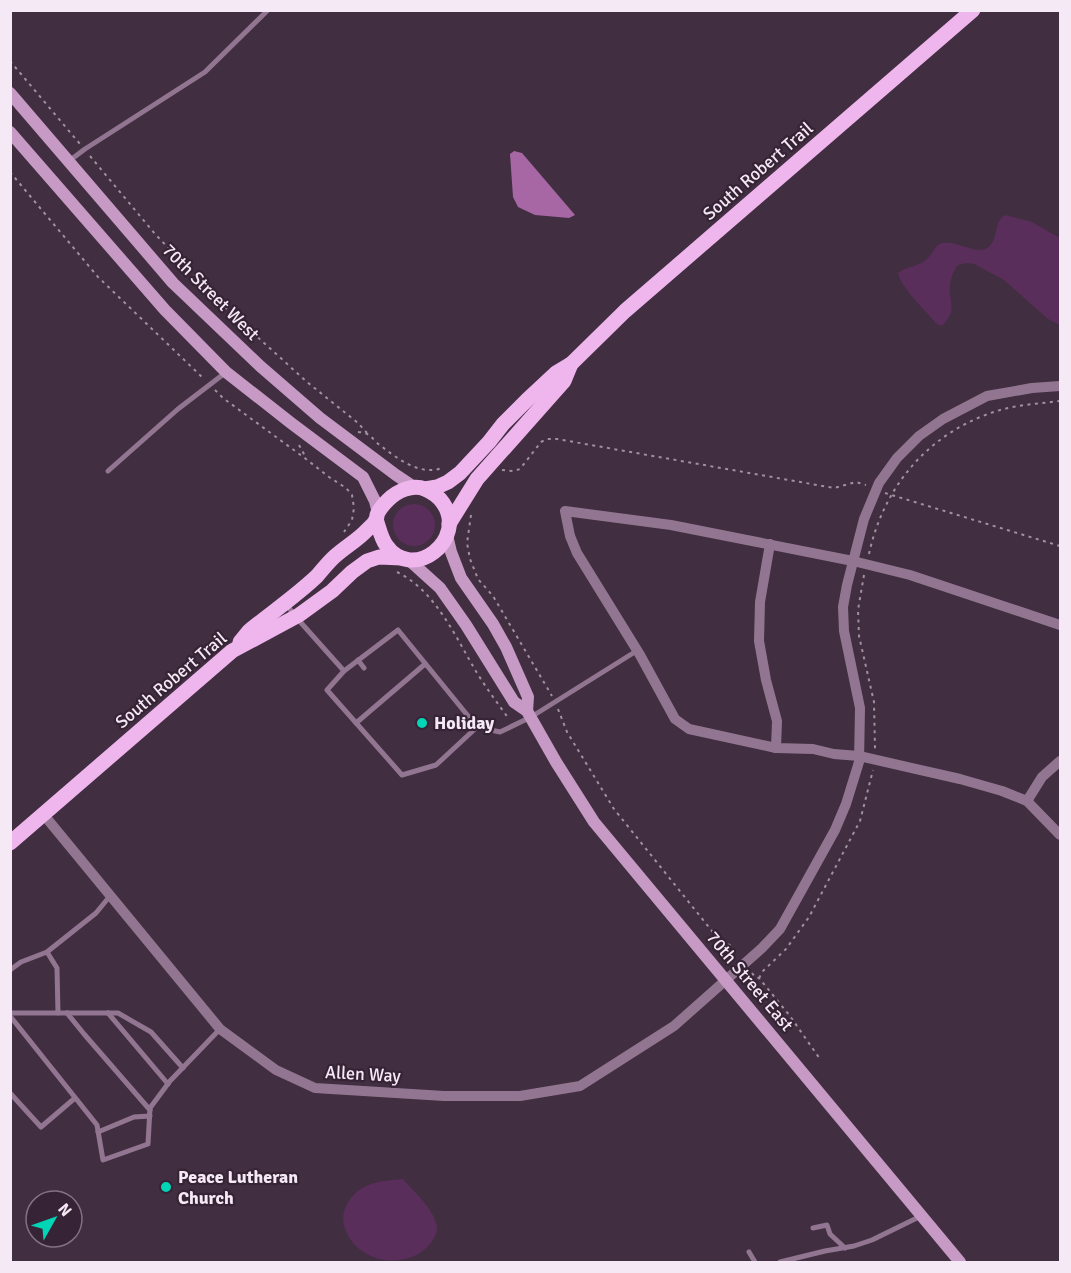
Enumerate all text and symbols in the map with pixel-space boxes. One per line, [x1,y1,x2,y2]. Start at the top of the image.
street label: South Robert Trail [698,117,818,225]
street label: 70th Street West [158,239,264,345]
street label: South Robert Trail [111,627,231,733]
place label: Holiday [434,712,494,734]
marker: Holiday [415,716,429,730]
street label: 70th Street East [702,927,798,1035]
street label: Allen Way [325,1061,402,1087]
place label: Peace Lutheran Church [178,1166,298,1209]
marker: Peace Lutheran Church [159,1180,173,1194]
north arrow [24,1189,84,1249]
text: N [53,1199,76,1221]

